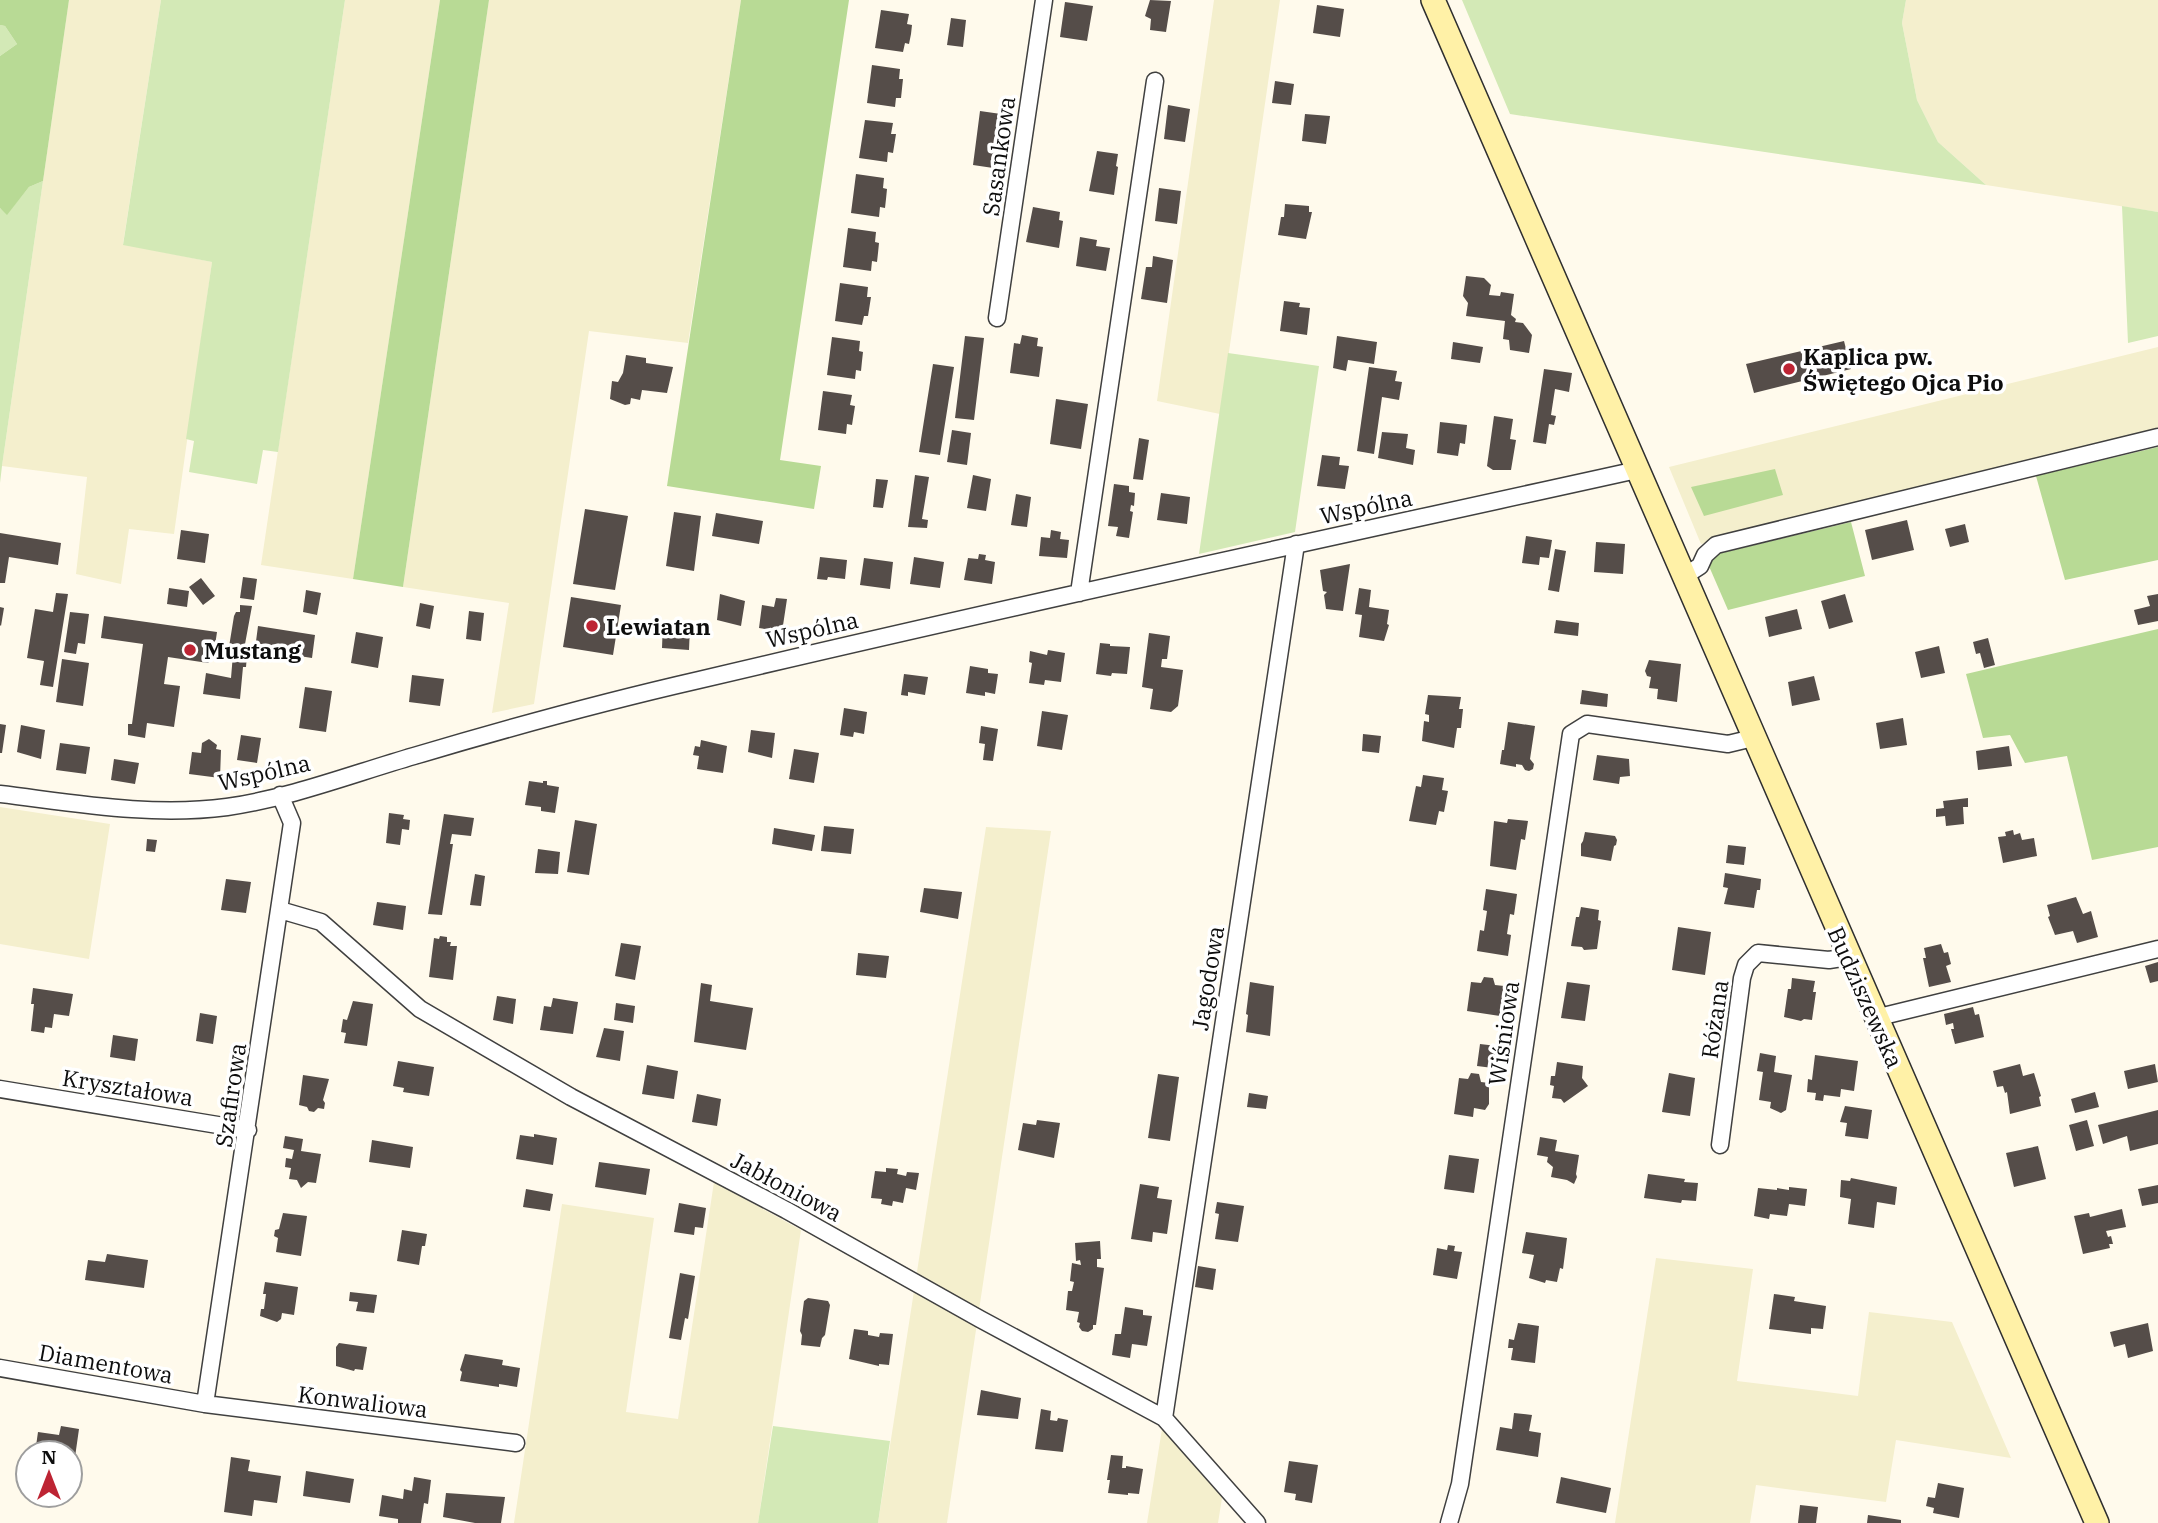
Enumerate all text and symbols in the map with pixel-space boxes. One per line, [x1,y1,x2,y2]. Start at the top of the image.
street label: Sasankowa [975,94,1021,218]
place label: Kaplica pw. Świętego Ojca Pio [1803,341,2004,397]
marker: Kaplica pw. Świętego Ojca Pio [1781,361,1797,377]
street label: Wspólna [1317,482,1415,530]
street label: Wspólna [763,604,861,654]
place label: Lewiatan [606,611,711,641]
marker: Lewiatan [584,618,600,634]
place label: Mustang [204,635,302,665]
marker: Mustang [182,642,198,658]
street label: Wspólna [215,747,313,797]
street label: Budziszewska [1821,922,1911,1072]
street label: Jagodowa [1184,924,1230,1032]
street label: Różana [1694,978,1734,1060]
street label: Wiśniowa [1481,979,1525,1087]
street label: Szafirowa [208,1041,252,1149]
street label: Kryształowa [60,1062,196,1112]
street label: Jabłoniowa [726,1144,848,1228]
street label: Diamentowa [36,1336,176,1390]
street label: Konwaliowa [296,1378,430,1424]
north arrow [14,1439,84,1509]
text: N [41,1445,57,1469]

